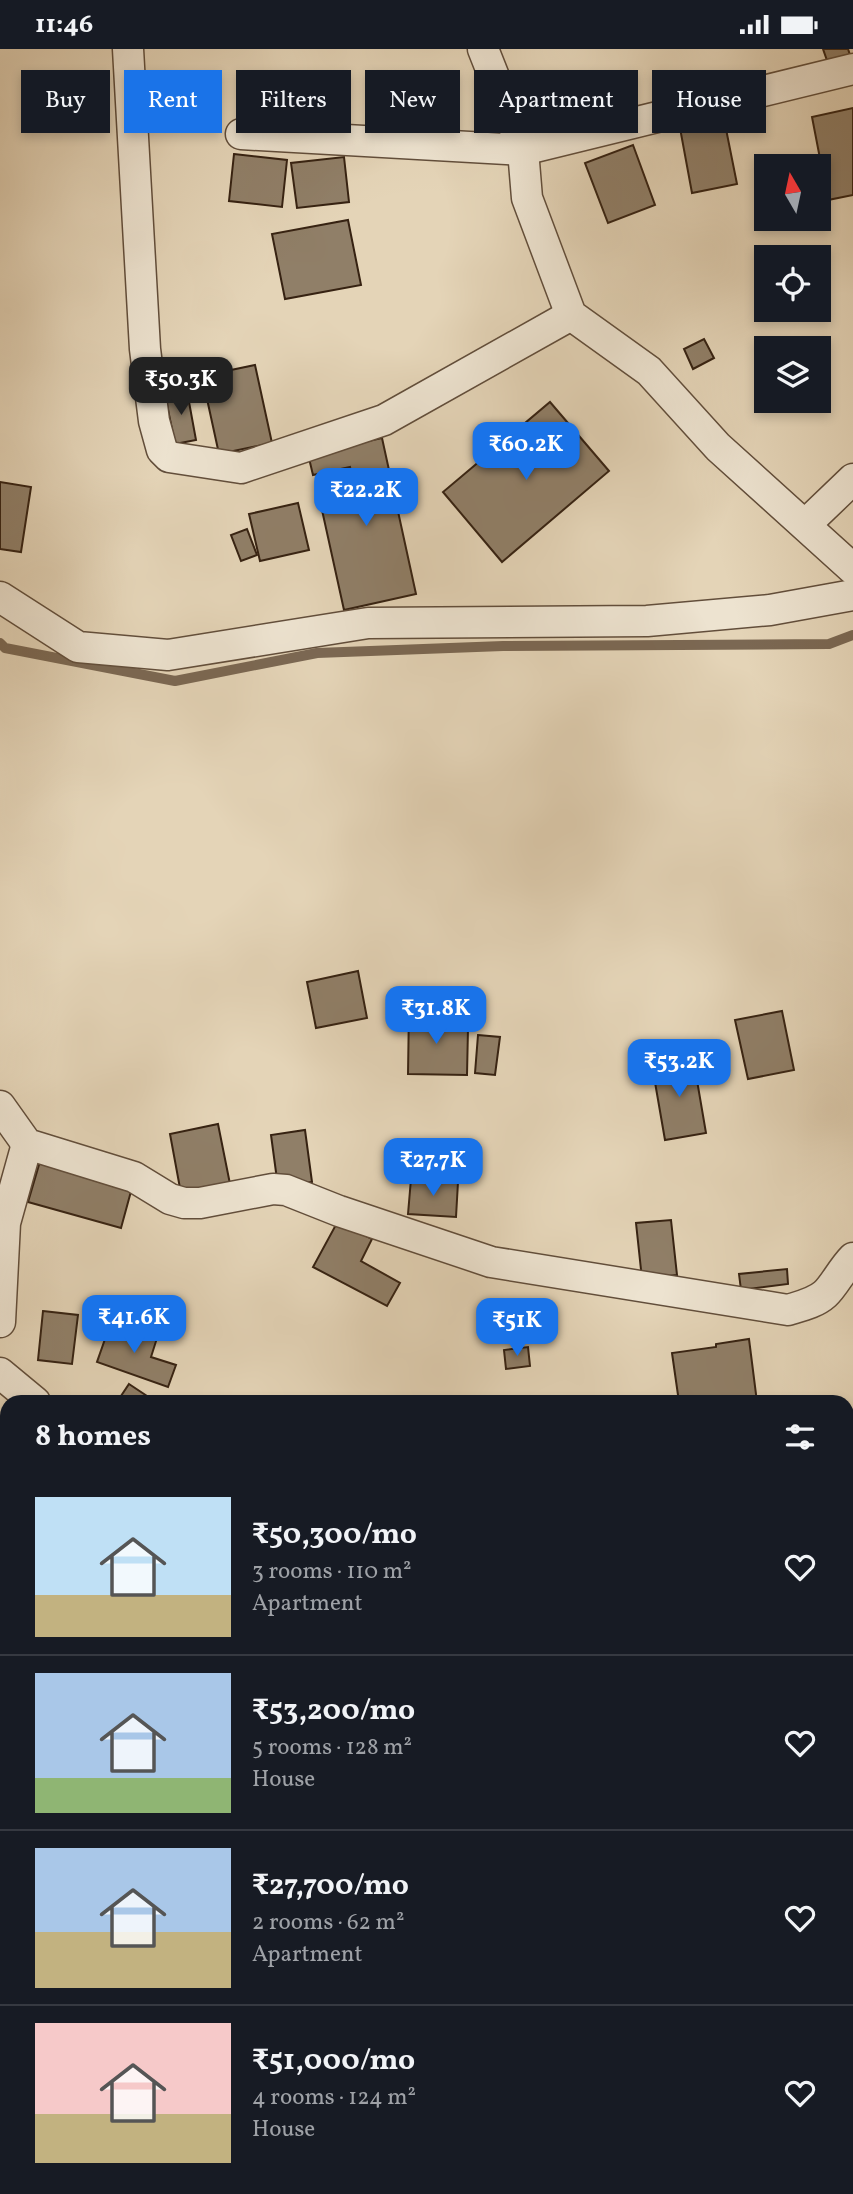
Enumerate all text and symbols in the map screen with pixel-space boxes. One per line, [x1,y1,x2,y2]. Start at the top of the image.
text: 11:46 [35,7,93,43]
chip: Buy [21,70,110,133]
chip: Rent [124,70,222,133]
chip: Filters [236,70,351,133]
chip: New [365,70,460,133]
chip: Apartment [474,70,638,133]
chip: House [652,70,766,133]
north arrow [754,154,831,231]
map controls [754,154,831,413]
button: locate [754,245,831,322]
button: layers [754,336,831,413]
pin: ₹50.3K [124,357,238,417]
text: ₹50.3K [145,364,217,396]
pin: ₹60.2K [469,423,583,482]
text: ₹60.2K [489,429,563,461]
pin: ₹22.2K [309,469,423,528]
text: ₹22.2K [330,475,402,507]
pin: ₹31.8K [379,986,493,1046]
text: ₹31.8K [401,993,471,1025]
pin: ₹53.2K [622,1039,736,1099]
text: ₹53.2K [644,1046,714,1078]
pin: ₹27.7K [376,1139,490,1198]
text: ₹27.7K [400,1145,466,1177]
pin: ₹41.6K [77,1295,191,1355]
pin: ₹51K [476,1299,558,1358]
text: ₹41.6K [98,1302,170,1334]
text: ₹51K [492,1305,542,1337]
text: 8 homes [35,1416,151,1458]
icon: filters [781,1418,819,1456]
text: ₹50,300/mo [252,1514,417,1556]
icon: home [91,1525,175,1609]
icon: heart [781,1548,819,1586]
text: 3 rooms · 110 m² [252,1556,412,1588]
text: Apartment [252,1588,363,1620]
text: ₹53,200/mo [252,1690,415,1732]
icon: home [91,1701,175,1785]
icon: heart [781,1724,819,1762]
text: 5 rooms · 128 m² [252,1732,412,1764]
text: House [252,1764,315,1796]
text: ₹27,700/mo [252,1865,409,1907]
icon: home [91,1876,175,1960]
icon: heart [781,1899,819,1937]
text: 2 rooms · 62 m² [252,1907,404,1939]
text: Apartment [252,1939,363,1971]
text: ₹51,000/mo [252,2040,415,2082]
icon: home [91,2051,175,2135]
icon: heart [781,2074,819,2112]
text: 4 rooms · 124 m² [252,2082,416,2114]
text: House [252,2114,315,2146]

